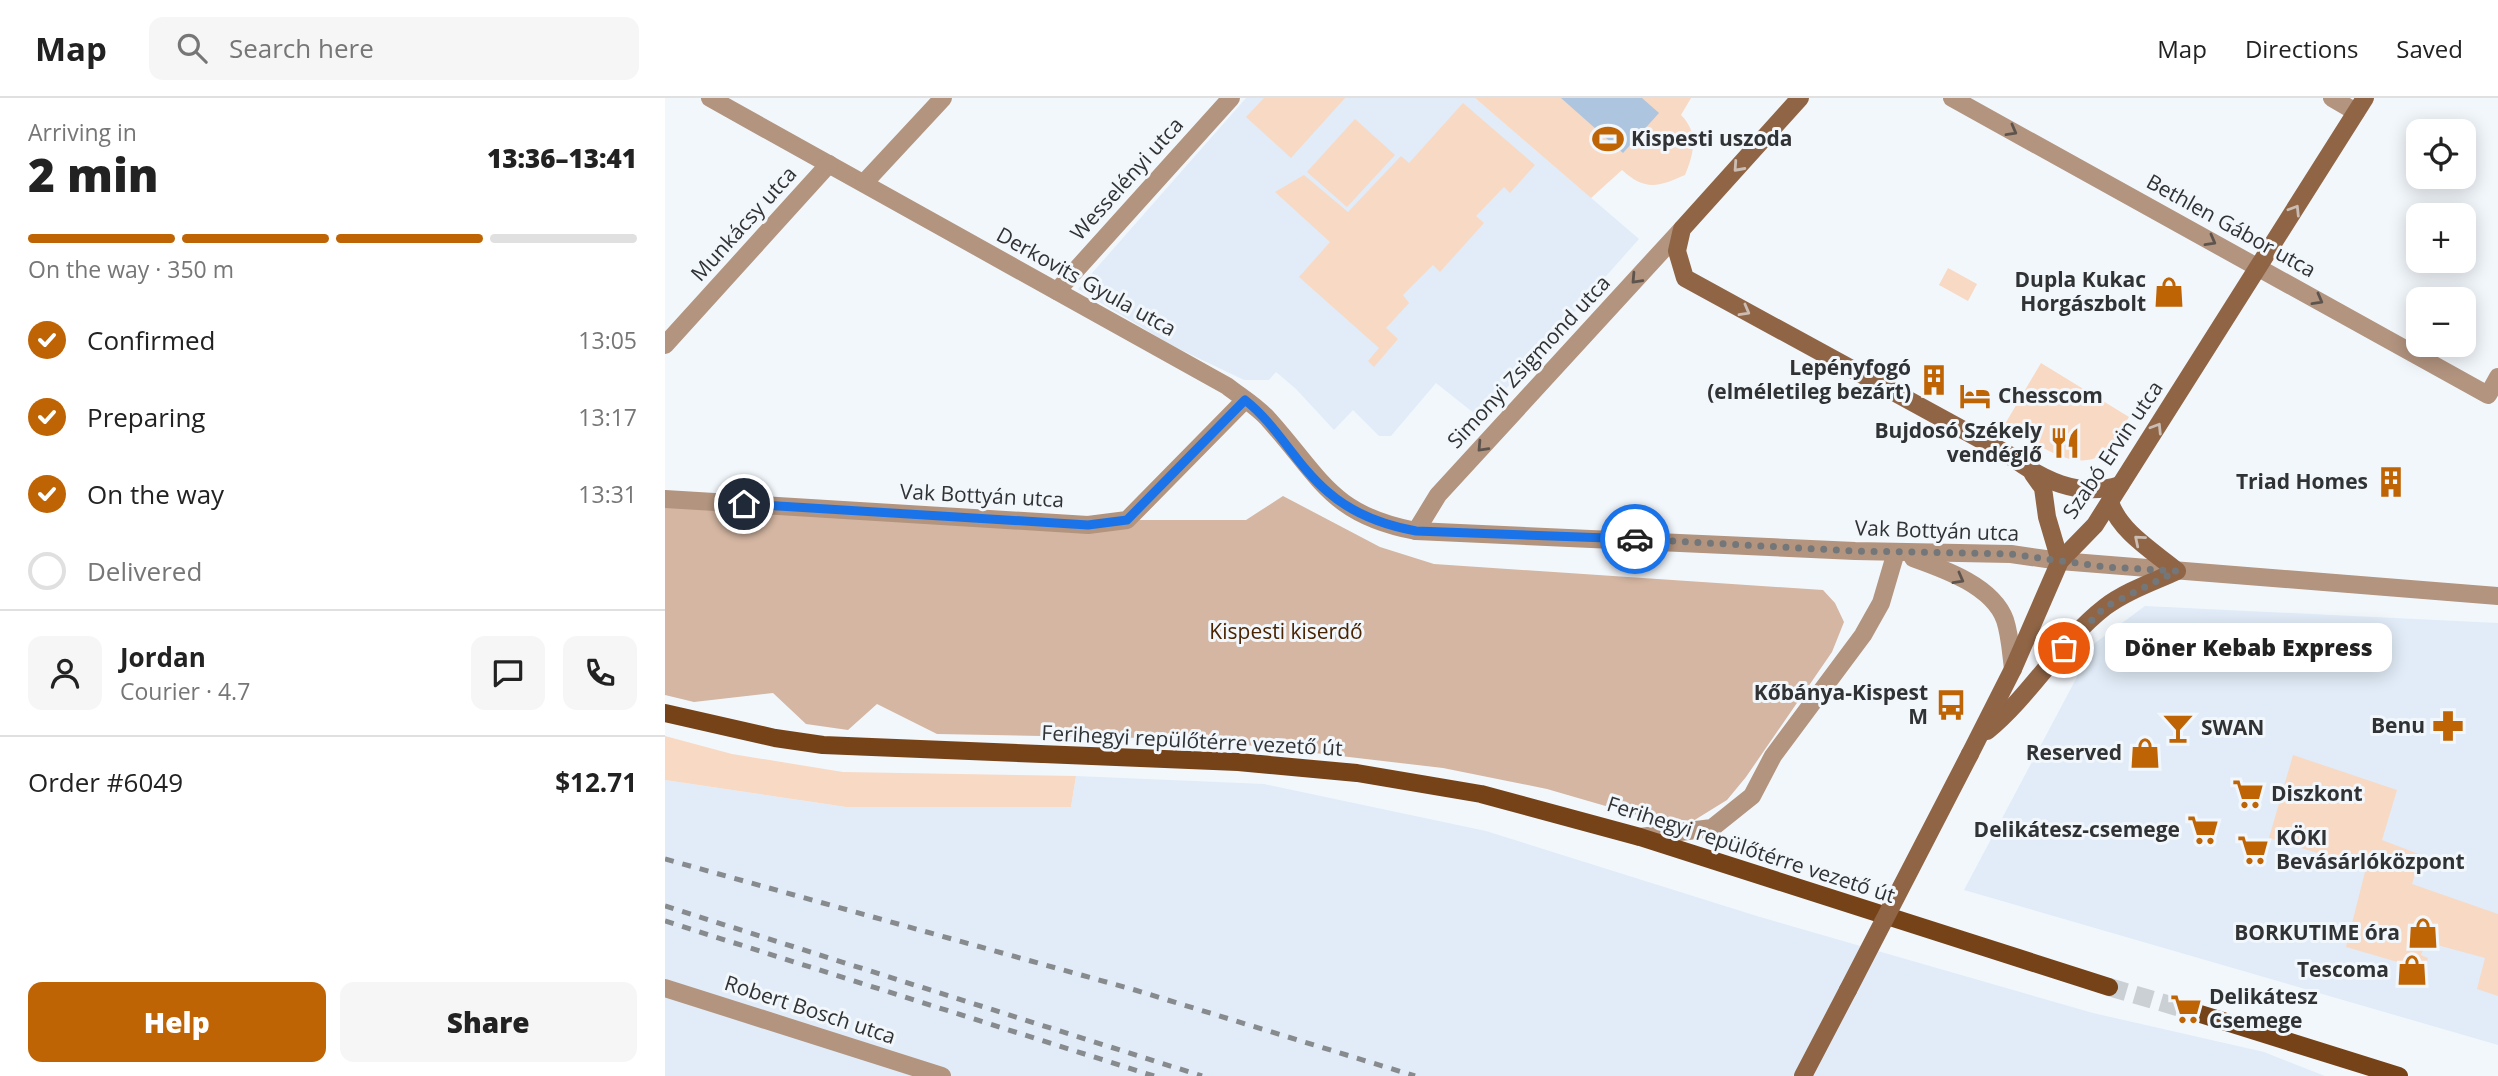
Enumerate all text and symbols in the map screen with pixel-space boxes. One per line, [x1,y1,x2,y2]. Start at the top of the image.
search box [149,17,639,80]
text: Map [35,26,107,71]
icon: search [173,29,211,67]
text: Search here [229,30,374,66]
text: Map [2157,32,2207,65]
text: Directions [2245,32,2358,65]
text: Saved [2396,32,2463,65]
street label: Wesselényi utca [1064,111,1189,246]
text: Arriving in [28,116,137,148]
map controls [2406,119,2476,357]
button: locate [2406,119,2476,189]
sports icon: Kispesti uszoda [1591,122,1625,156]
one-way arrow [2004,123,2017,136]
place label: Kispesti uszoda [1631,124,1792,152]
text: 13:36–13:41 [487,140,637,176]
text: 2 min [28,143,159,205]
one-way arrow [1734,159,1746,172]
street label: Munkácsy utca [684,160,802,287]
street label: Bethlen Gábor utca [2142,167,2321,283]
button: + [2406,203,2476,273]
one-way arrow [2286,204,2299,217]
street label: Derkovits Gyula utca [992,220,1181,342]
one-way arrow [2204,233,2216,246]
text: On the way · 350 m [28,253,234,285]
place label: Dupla Kukac Horgászbolt [2015,265,2146,317]
street label: Simonyi Zsigmond utca [1441,269,1616,454]
one-way arrow [1632,271,1645,284]
shop icon: Dupla Kukac Horgászbolt [2152,275,2186,309]
button: − [2406,287,2476,357]
one-way arrow [2311,292,2323,305]
one-way arrow [1738,303,1750,316]
icon: check [28,321,66,359]
text: Confirmed [87,322,215,358]
text: 13:05 [578,324,637,356]
place label: Lepényfogó (elméletileg bezárt) [1707,353,1911,405]
building icon: Lepényfogó (elméletileg bezárt) [1917,363,1951,397]
street label: Szabó Ervin utca [2056,375,2169,524]
hotel icon: Chesscom [1958,379,1992,413]
place label: Chesscom [1998,381,2103,409]
icon: check [28,398,66,436]
text: Preparing [87,399,205,435]
text: 13:17 [578,401,637,433]
place label: Bujdosó Székely vendéglő [1874,416,2042,468]
one-way arrow [2148,422,2161,435]
restaurant icon: Bujdosó Székely vendéglő [2048,426,2082,460]
one-way arrow [1478,439,1491,452]
building icon: Triad Homes [2374,465,2408,499]
place label: Triad Homes [2236,467,2368,495]
pin [714,474,774,534]
icon: check [28,475,66,513]
text: On the way [87,476,224,512]
street label: Vak Bottyán utca [899,477,1065,513]
text: 13:31 [578,478,637,510]
icon: home [725,485,763,523]
courier [1600,504,1670,574]
street label: Vak Bottyán utca [1854,513,2020,547]
icon: car [1616,520,1654,558]
one-way arrow [2134,535,2147,548]
text: Delivered [87,553,202,589]
one-way arrow [1952,571,1964,584]
park label: Kispesti kiserdő [1209,617,1363,645]
pin [2034,618,2094,678]
callout: Döner Kebab Express [2106,624,2393,672]
icon: bag [2045,629,2083,667]
text: Döner Kebab Express [2124,631,2373,663]
button: person [28,636,102,710]
button: chat [471,636,545,710]
button: phone [563,636,637,710]
text: Jordan [120,639,206,675]
text: Courier · 4.7 [120,675,250,707]
place label: Kőbánya-Kispest M [1754,678,1928,730]
bus stop icon: Kőbánya-Kispest M [1934,688,1968,722]
pharmacy icon: Benu [2431,709,2465,743]
bar icon: SWAN [2161,711,2195,745]
place label: Benu [2371,711,2425,739]
place label: SWAN [2201,713,2264,741]
street label: Ferihegyi repülőtérre vezető út [1041,718,1343,762]
shop icon: Reserved [2128,736,2162,770]
place label: Reserved [2026,738,2122,766]
text: Order #6049 [28,764,183,800]
text: $12.71 [555,764,637,800]
supermarket icon: Diszkont [2231,777,2265,811]
place label: Diszkont [2271,779,2363,807]
street label: Ferihegyi repülőtérre vezető út [1604,789,1899,909]
supermarket icon: Delikátesz-csemege [2186,813,2220,847]
place label: Delikátesz-csemege [1974,815,2180,843]
place label: KÖKI Bevásárlóközpont [2276,823,2465,875]
supermarket icon: KÖKI Bevásárlóközpont [2236,833,2270,867]
shop icon: BORKUTIME óra [2406,916,2440,950]
place label: BORKUTIME óra [2234,918,2400,946]
shop icon: Tescoma [2395,953,2429,987]
place label: Tescoma [2297,955,2389,983]
street label: Robert Bosch utca [721,968,899,1050]
button: Help [28,982,326,1062]
button: Share [340,982,637,1062]
place label: Delikátesz Csemege [2209,982,2318,1034]
supermarket icon: Delikátesz Csemege [2169,992,2203,1026]

